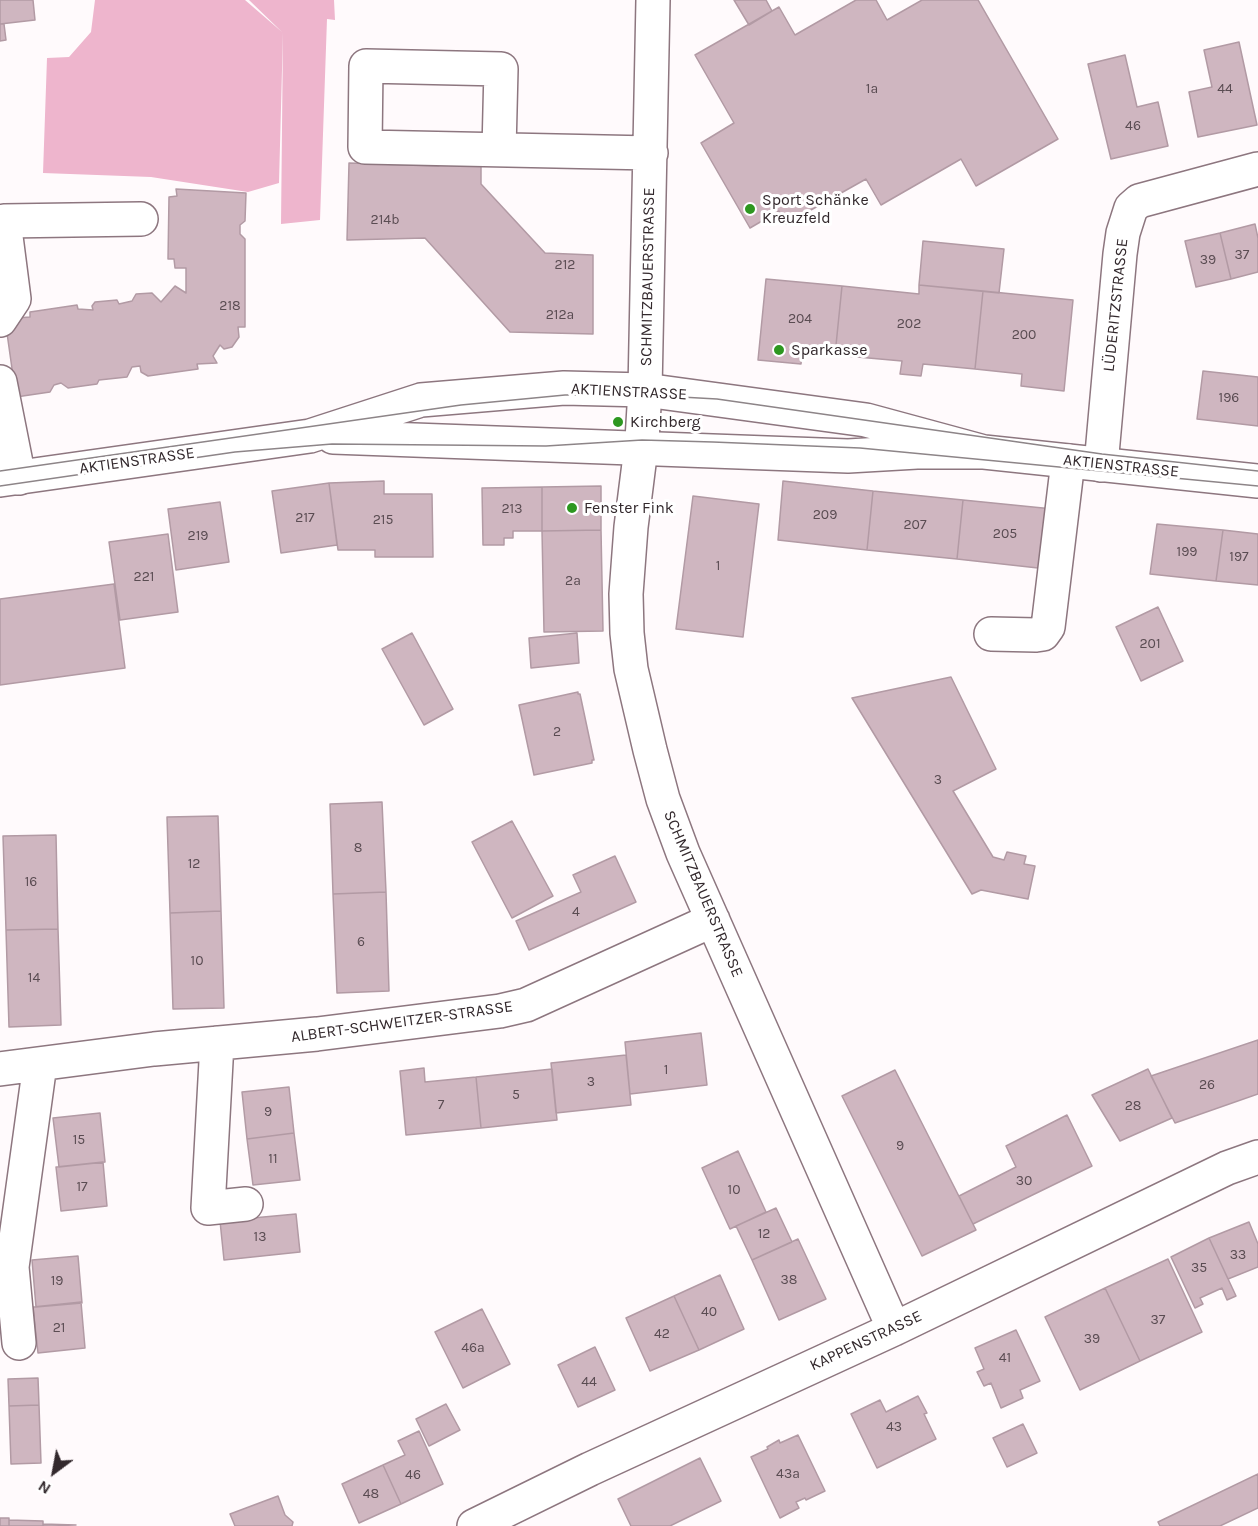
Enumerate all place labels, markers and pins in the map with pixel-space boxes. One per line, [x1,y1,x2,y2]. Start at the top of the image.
place label: Sport Schänke Kreuzfeld [762,190,869,228]
marker: Sport Schänke Kreuzfeld [743,202,757,216]
place label: Sparkasse [791,340,867,360]
marker: Sparkasse [772,343,786,357]
place label: Kirchberg [630,412,700,432]
marker: Kirchberg [611,415,625,429]
place label: Fenster Fink [584,498,674,518]
marker: Fenster Fink [565,501,579,515]

